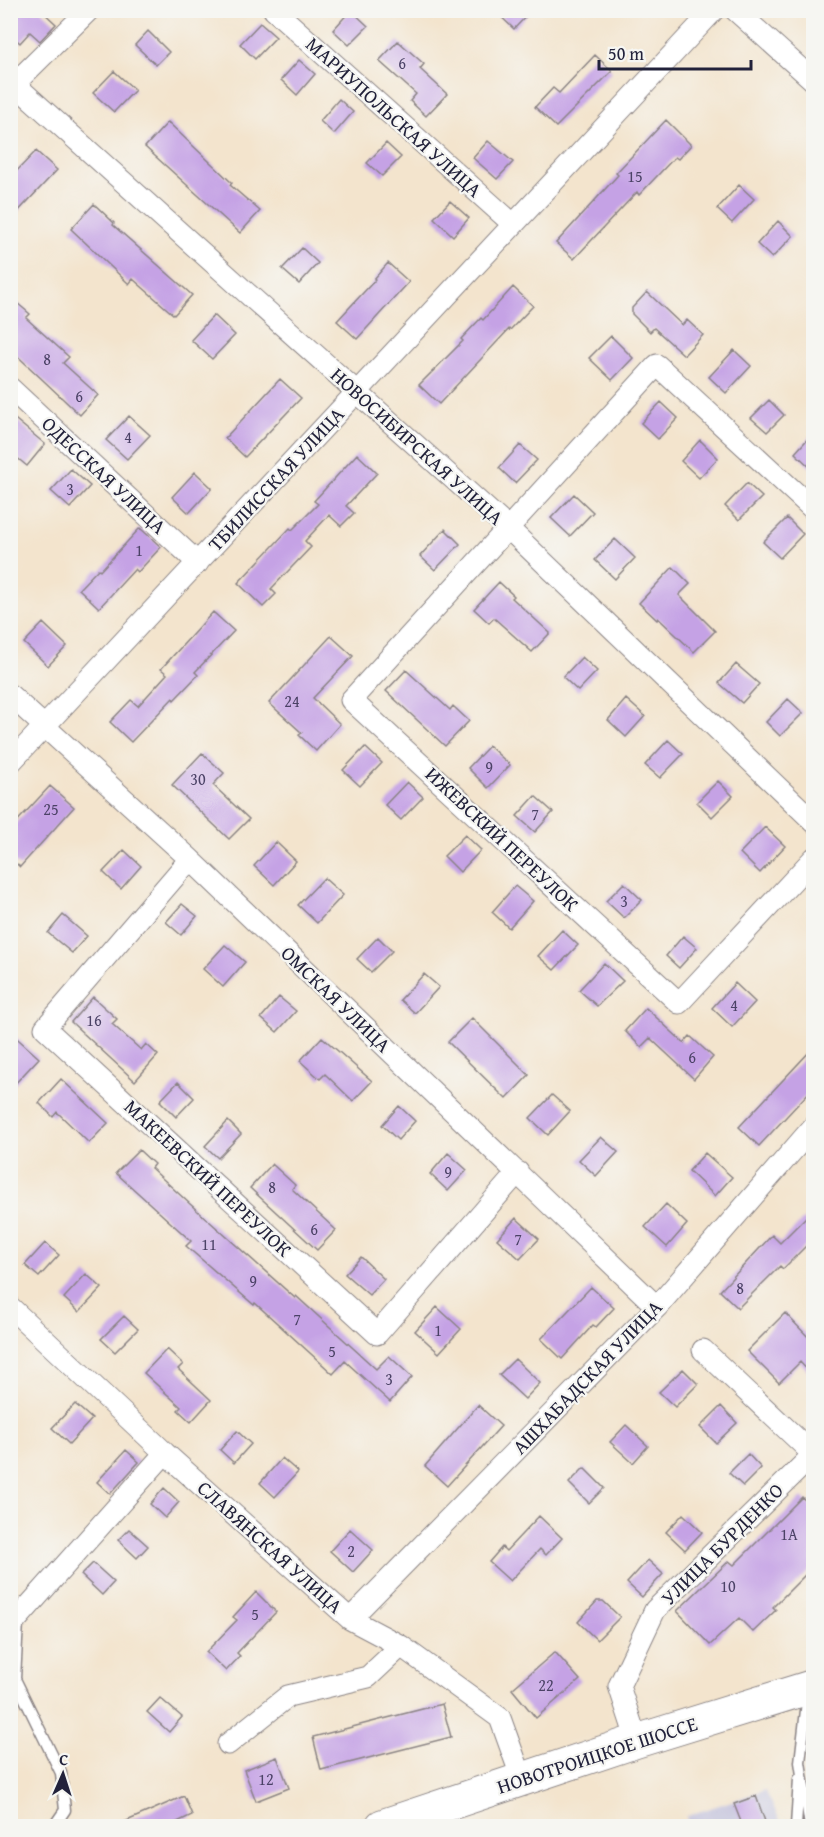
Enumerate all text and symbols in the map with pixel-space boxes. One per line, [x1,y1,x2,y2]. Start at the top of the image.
street label: МАРИУПОЛЬСКАЯ УЛИЦА [300,30,489,204]
scale bar [599,33,750,71]
text: 50 m [608,40,644,67]
house number: 6 [398,51,406,75]
house number: 15 [627,164,643,188]
house number: 8 [43,347,51,371]
street label: НОВОСИБИРСКАЯ УЛИЦА [325,360,510,531]
house number: 6 [75,384,83,408]
street label: ТБИЛИССКАЯ УЛИЦА [201,400,350,557]
street label: ОДЕССКАЯ УЛИЦА [36,409,173,540]
house number: 4 [124,425,132,449]
house number: 3 [66,477,74,501]
house number: 1 [135,538,143,562]
house number: 24 [284,689,300,713]
house number: 9 [485,755,493,779]
street label: ИЖЕВСКИЙ ПЕРЕУЛОК [419,760,586,918]
house number: 30 [190,767,206,791]
house number: 25 [43,797,59,821]
house number: 7 [531,802,539,826]
house number: 3 [620,889,628,913]
street label: ОМСКАЯ УЛИЦА [275,939,398,1059]
house number: 4 [730,993,738,1017]
house number: 16 [86,1008,102,1032]
house number: 6 [688,1045,696,1069]
street label: МАКЕЕВСКИЙ ПЕРЕУЛОК [118,1092,299,1264]
house number: 9 [444,1160,452,1184]
house number: 8 [268,1175,276,1199]
house number: 6 [310,1217,318,1241]
house number: 7 [514,1227,522,1251]
house number: 11 [201,1232,217,1256]
house number: 9 [249,1269,257,1293]
house number: 8 [736,1276,744,1300]
street label: АШХАБАДСКАЯ УЛИЦА [505,1293,668,1460]
house number: 7 [293,1307,301,1331]
house number: 1 [434,1318,442,1342]
house number: 5 [328,1339,336,1363]
house number: 3 [385,1367,393,1391]
street label: СЛАВЯНСКАЯ УЛИЦА [191,1473,349,1620]
street label: УЛИЦА БУРДЕНКО [654,1476,789,1611]
house number: 1А [780,1522,798,1546]
house number: 2 [347,1539,355,1563]
house number: 10 [720,1574,736,1598]
house number: 5 [251,1602,259,1626]
house number: 22 [538,1673,554,1697]
street label: НОВОТРОИЦКОЕ ШОССЕ [493,1708,701,1801]
north arrow [33,1744,93,1804]
text: С [59,1747,69,1771]
house number: 12 [258,1767,274,1791]

